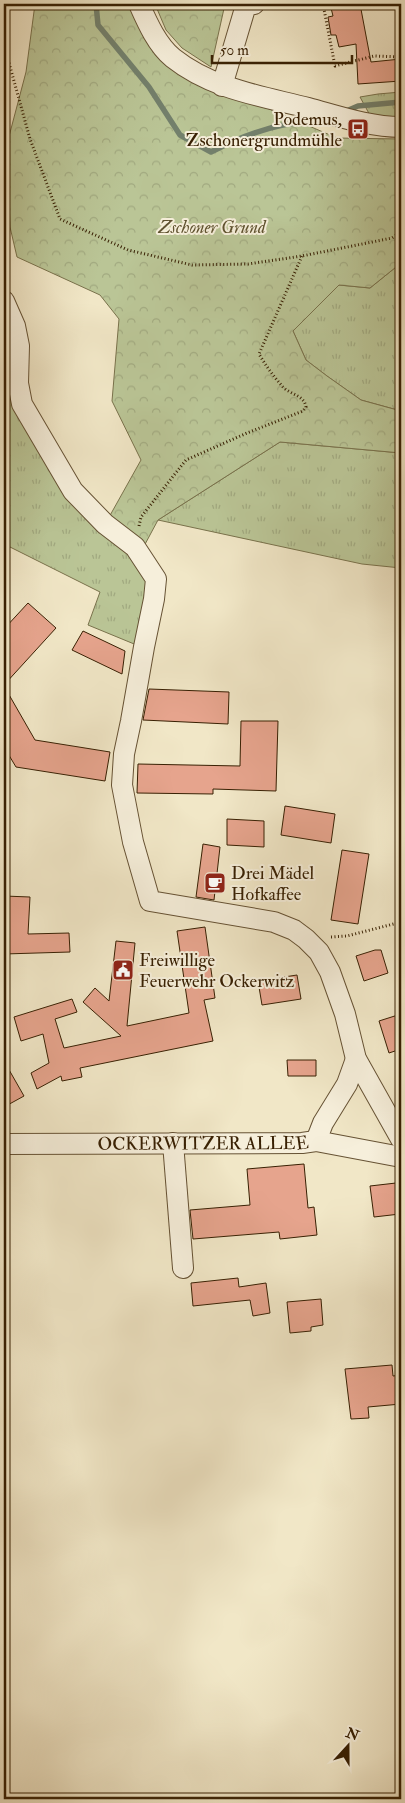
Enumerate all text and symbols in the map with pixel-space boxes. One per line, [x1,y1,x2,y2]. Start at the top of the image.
scale bar [212,32,352,64]
text: 50 m [220,41,249,60]
place label: Podemus, Zschonergrundmühle [186,108,342,152]
bus stop icon: Podemus, Zschonergrundmühle [346,117,370,141]
park label: Zschoner Grund [158,216,267,239]
place label: Drei Mädel Hofkaffee [231,862,315,906]
cafe icon: Drei Mädel Hofkaffee [203,871,227,895]
place label: Freiwillige Feuerwehr Ockerwitz [139,949,294,993]
public building icon: Freiwillige Feuerwehr Ockerwitz [111,958,135,982]
street label: OCKERWITZER ALLEE [97,1131,310,1156]
north arrow [322,1720,372,1770]
text: N [343,1724,362,1745]

